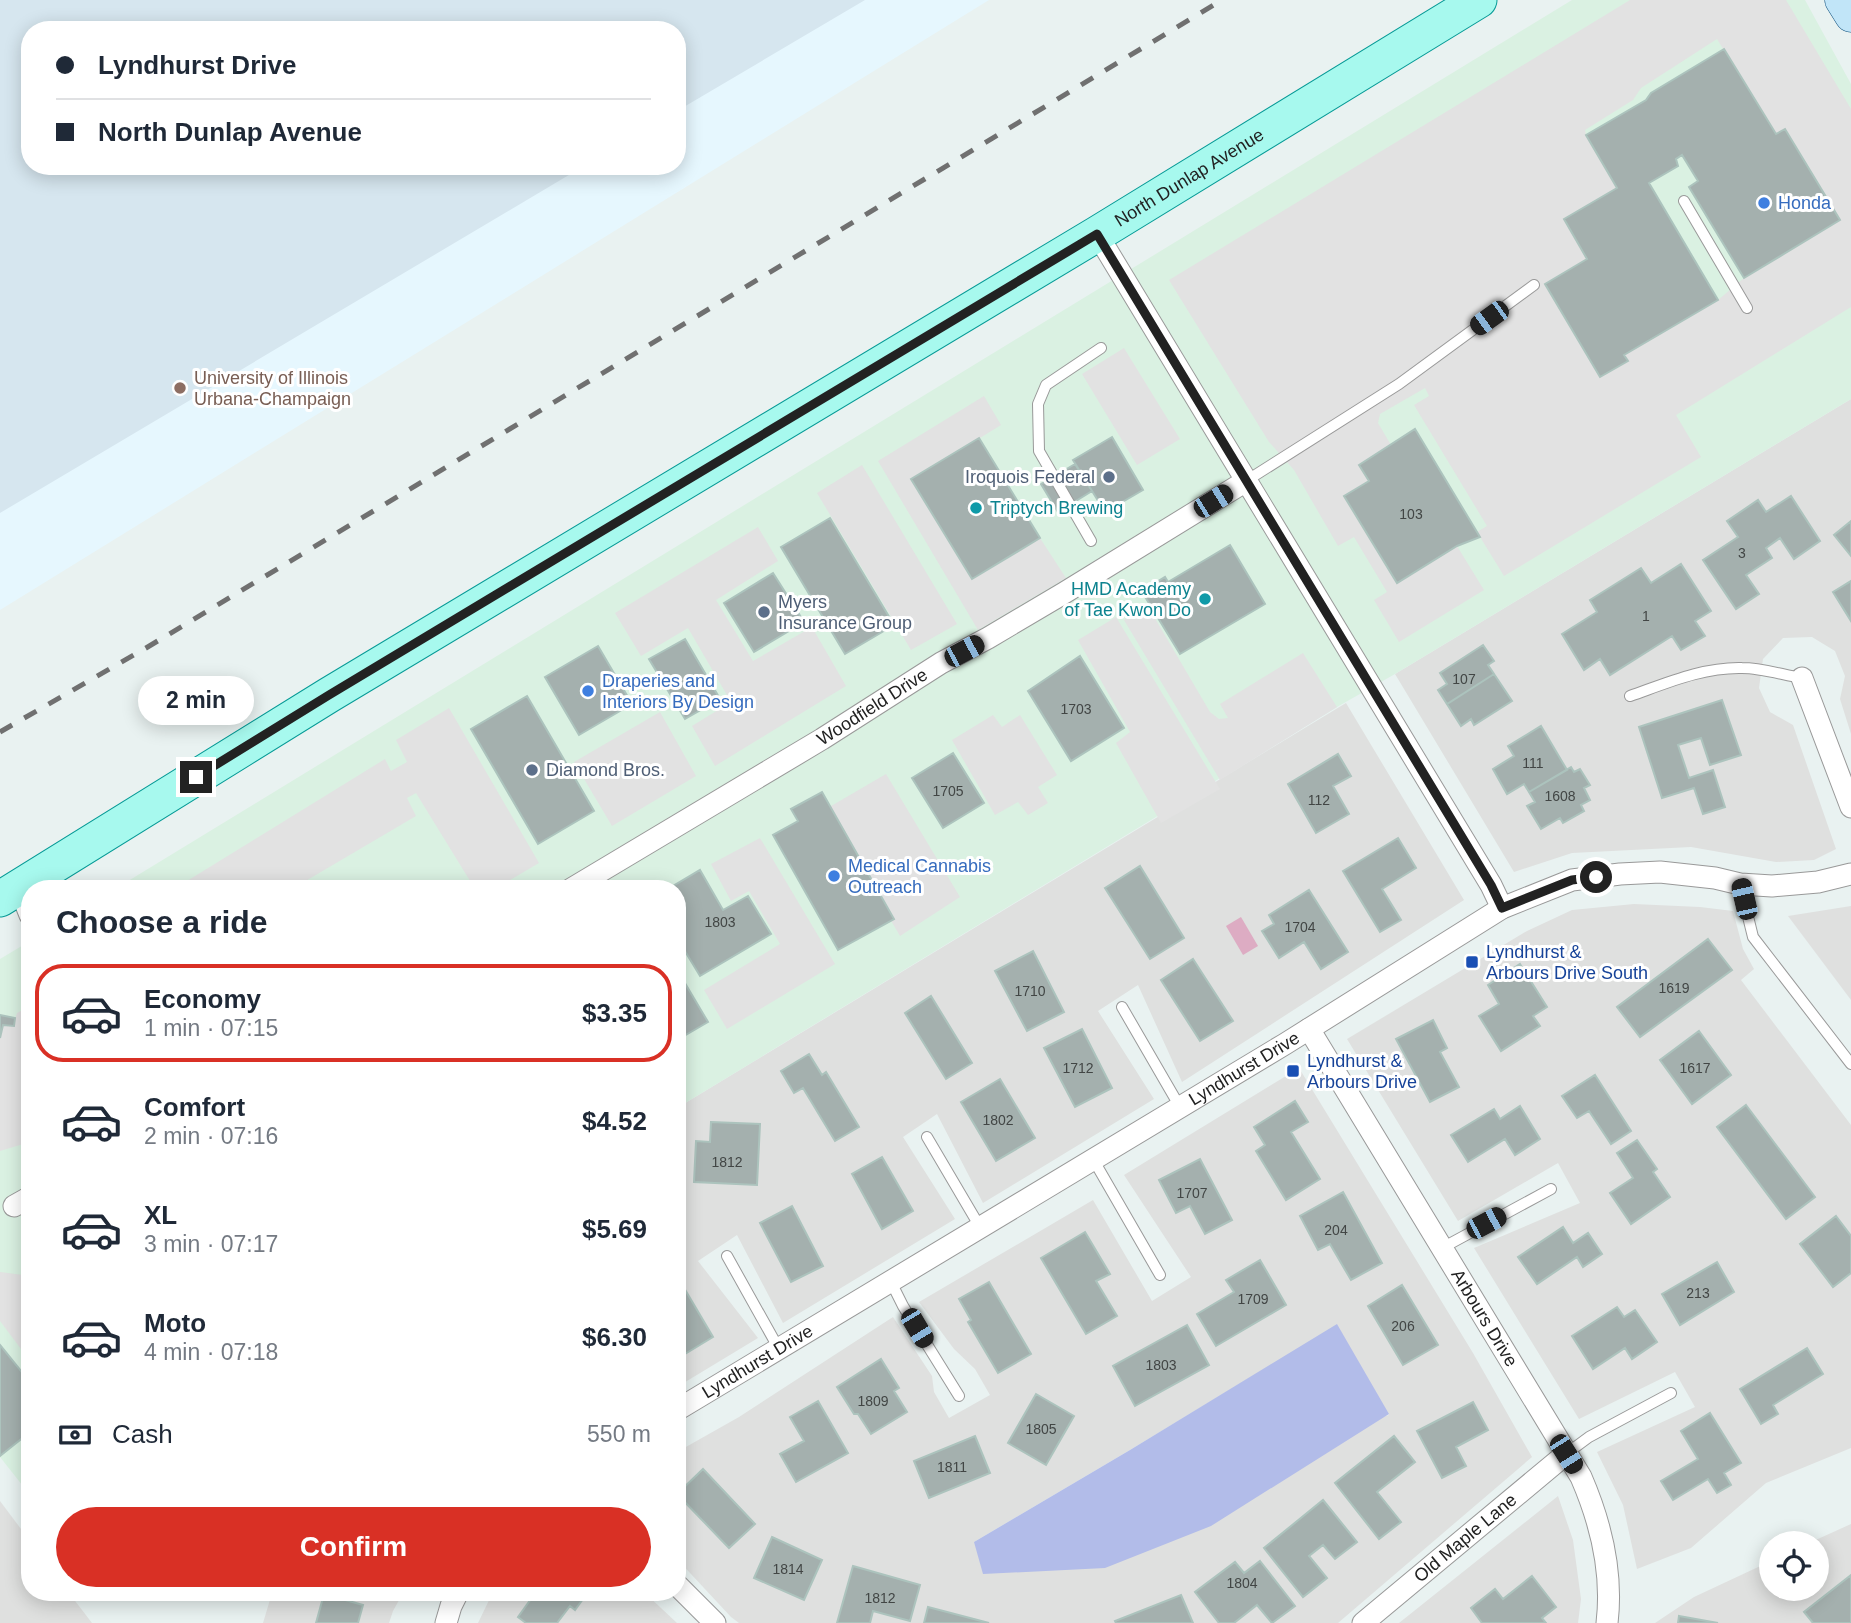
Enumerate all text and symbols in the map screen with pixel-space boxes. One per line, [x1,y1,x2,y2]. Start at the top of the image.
text: Lyndhurst Drive [98,50,296,80]
text: North Dunlap Avenue [98,117,362,147]
street label: North Dunlap Avenue [1111,124,1267,231]
place label: Honda [1778,193,1832,213]
marker: Honda [1756,195,1772,211]
car [1466,297,1513,339]
place label: University of Illinois Urbana-Champaign [194,368,351,409]
marker: University of Illinois Urbana-Champaign [172,380,188,396]
place label: Iroquois Federal [965,467,1095,487]
marker: Iroquois Federal [1101,469,1117,485]
car [1190,481,1237,521]
place label: Triptych Brewing [990,498,1123,518]
marker: Triptych Brewing [968,500,984,516]
house number: 103 [1399,506,1423,522]
house number: 3 [1738,545,1746,561]
place label: HMD Academy of Tae Kwon Do [1064,579,1191,620]
marker: HMD Academy of Tae Kwon Do [1197,591,1213,607]
place label: Myers Insurance Group [778,592,912,633]
marker: Myers Insurance Group [756,604,772,620]
house number: 1 [1642,608,1650,624]
car [941,632,988,670]
street label: Woodfield Drive [813,664,931,749]
place label: Draperies and Interiors By Design [602,671,754,712]
house number: 107 [1452,671,1476,687]
callout: 2 min [138,676,254,724]
marker: Draperies and Interiors By Design [580,683,596,699]
text: 2 min [166,687,226,713]
house number: 1703 [1060,701,1092,717]
house number: 111 [1522,755,1544,771]
place label: Diamond Bros. [546,760,665,780]
route end [180,761,212,793]
marker: Diamond Bros. [524,762,540,778]
house number: 1705 [932,783,964,799]
house number: 1608 [1544,788,1576,804]
house number: 112 [1308,792,1330,808]
place label: Medical Cannabis Outreach [848,856,991,897]
route start [1580,861,1612,893]
marker: Medical Cannabis Outreach [826,868,842,884]
car [1730,876,1759,922]
text: Choose a ride [56,904,268,940]
house number: 1803 [704,914,736,930]
house number: 1704 [1284,919,1316,935]
place label: Lyndhurst & Arbours Drive South [1486,942,1648,983]
marker: Lyndhurst & Arbours Drive South [1464,954,1480,970]
house number: 1619 [1658,980,1690,996]
icon: car [60,982,123,1045]
house number: 1710 [1014,983,1046,999]
text: Economy [144,984,261,1014]
text: $3.35 [582,998,647,1028]
text: 1 min · 07:15 [144,1015,278,1041]
street label: Lyndhurst Drive [1185,1028,1303,1109]
place label: Lyndhurst & Arbours Drive [1307,1051,1417,1092]
house number: 1712 [1062,1060,1094,1076]
house number: 1617 [1679,1060,1711,1076]
marker: Lyndhurst & Arbours Drive [1285,1063,1301,1079]
icon: car [60,1090,123,1153]
text: Comfort [144,1092,245,1122]
text: $4.52 [582,1106,647,1136]
house number: 1802 [982,1112,1014,1128]
text: 2 min · 07:16 [144,1123,278,1149]
house number: 1812 [711,1154,743,1170]
house number: 1707 [1176,1185,1208,1201]
icon: car [60,1198,123,1261]
text: XL [144,1200,177,1230]
car [1463,1204,1510,1242]
text: $5.69 [582,1214,647,1244]
house number: 204 [1324,1222,1348,1238]
text: 3 min · 07:17 [144,1231,278,1257]
street label: Arbours Drive [1447,1266,1522,1370]
house number: 213 [1686,1285,1710,1301]
house number: 1709 [1237,1291,1269,1307]
car [898,1305,937,1351]
icon: car [60,1306,123,1369]
text: Moto [144,1308,206,1338]
house number: 206 [1391,1318,1415,1334]
street label: Lyndhurst Drive [699,1321,816,1402]
text: $6.30 [582,1322,647,1352]
text: 4 min · 07:18 [144,1339,278,1365]
house number: 1803 [1145,1357,1177,1373]
house number: 1809 [857,1393,889,1409]
icon: cash [56,1416,94,1454]
text: Cash [112,1419,173,1449]
text: 550 m [587,1421,651,1447]
house number: 1805 [1025,1421,1057,1437]
car [1546,1431,1587,1477]
house number: 1811 [937,1459,967,1475]
street label: Old Maple Lane [1410,1490,1520,1586]
button: Confirm [56,1507,651,1587]
map controls [1759,1531,1829,1601]
button: locate [1759,1531,1829,1601]
house number: 1814 [772,1561,804,1577]
house number: 1804 [1226,1575,1258,1591]
house number: 1812 [864,1590,896,1606]

